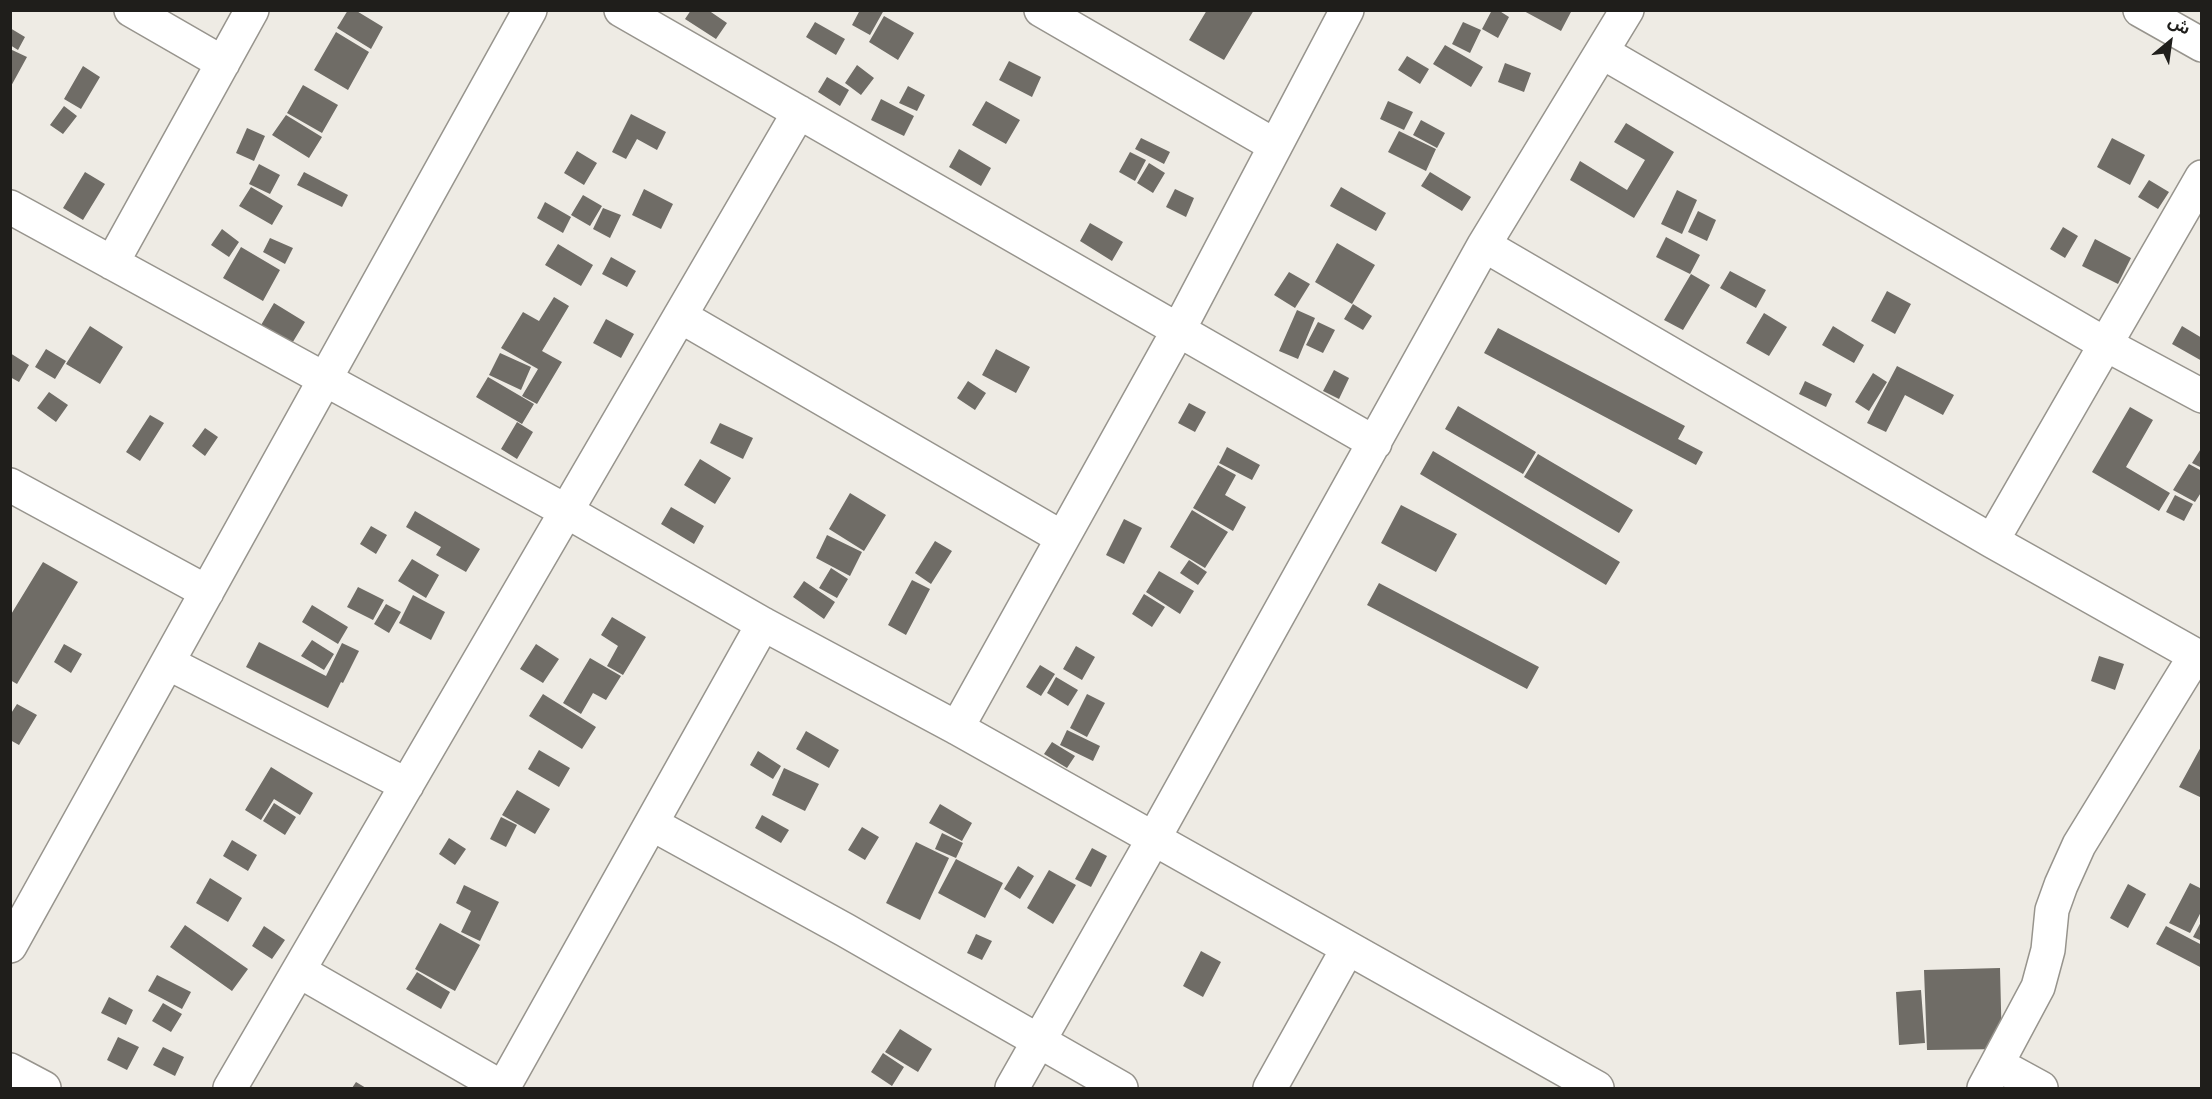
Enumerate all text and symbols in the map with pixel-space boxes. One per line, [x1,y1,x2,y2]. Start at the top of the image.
north arrow [2140,12,2200,72]
text: ش [2164,12,2193,40]

